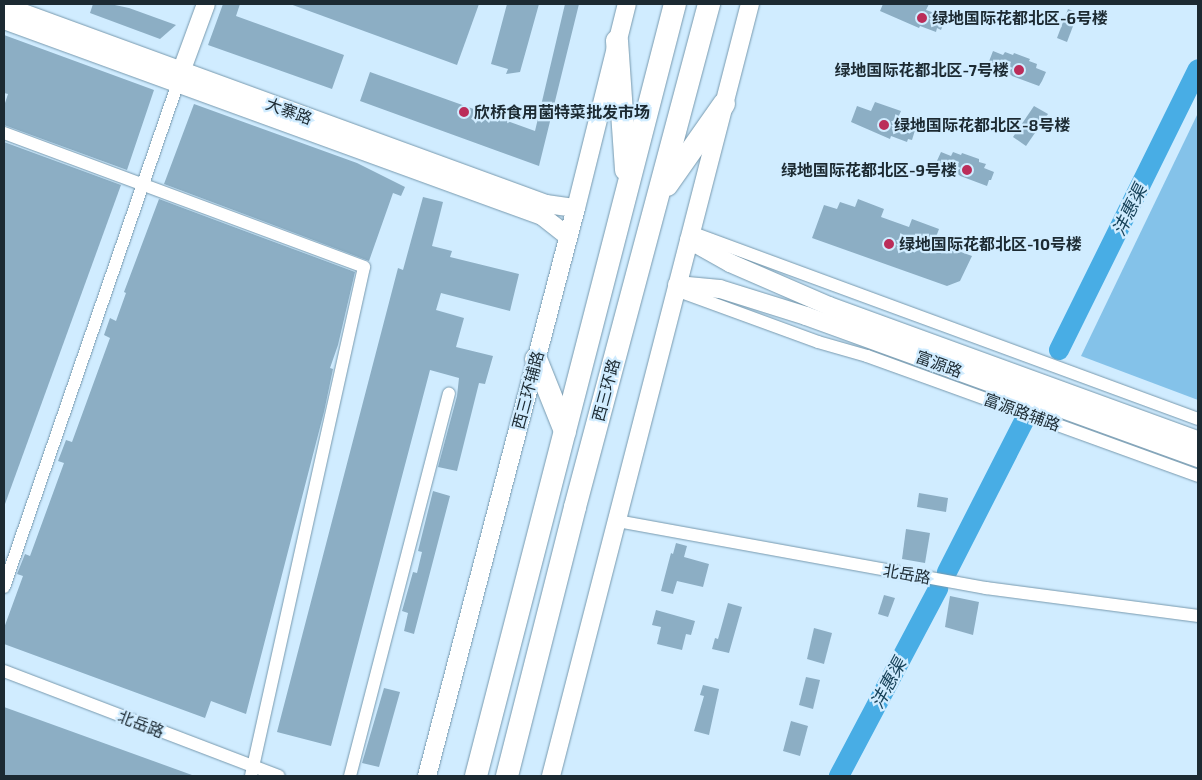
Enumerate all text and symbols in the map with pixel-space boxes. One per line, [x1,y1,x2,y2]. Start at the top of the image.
place label: 绿地国际花都北区-6号楼 [932,8,1108,28]
marker: 绿地国际花都北区-6号楼 [916,12,928,24]
place label: 绿地国际花都北区-7号楼 [835,60,1009,80]
marker: 绿地国际花都北区-7号楼 [1013,64,1025,76]
street label: 大寨路 [263,94,315,128]
place label: 欣桥食用菌特菜批发市场 [474,102,650,122]
marker: 欣桥食用菌特菜批发市场 [458,106,470,118]
place label: 绿地国际花都北区-8号楼 [894,115,1071,135]
marker: 绿地国际花都北区-8号楼 [878,119,890,131]
place label: 绿地国际花都北区-9号楼 [781,160,957,180]
marker: 绿地国际花都北区-9号楼 [961,164,973,176]
water label: 沣惠渠 [1107,181,1151,239]
place label: 绿地国际花都北区-10号楼 [899,234,1082,254]
marker: 绿地国际花都北区-10号楼 [883,238,895,250]
street label: 富源路 [913,347,965,381]
street label: 西三环辅路 [508,349,548,431]
street label: 西三环路 [588,357,624,423]
street label: 富源路辅路 [981,389,1063,435]
street label: 北岳路 [882,560,932,588]
water label: 沣惠渠 [866,654,910,712]
street label: 北岳路 [115,706,167,742]

